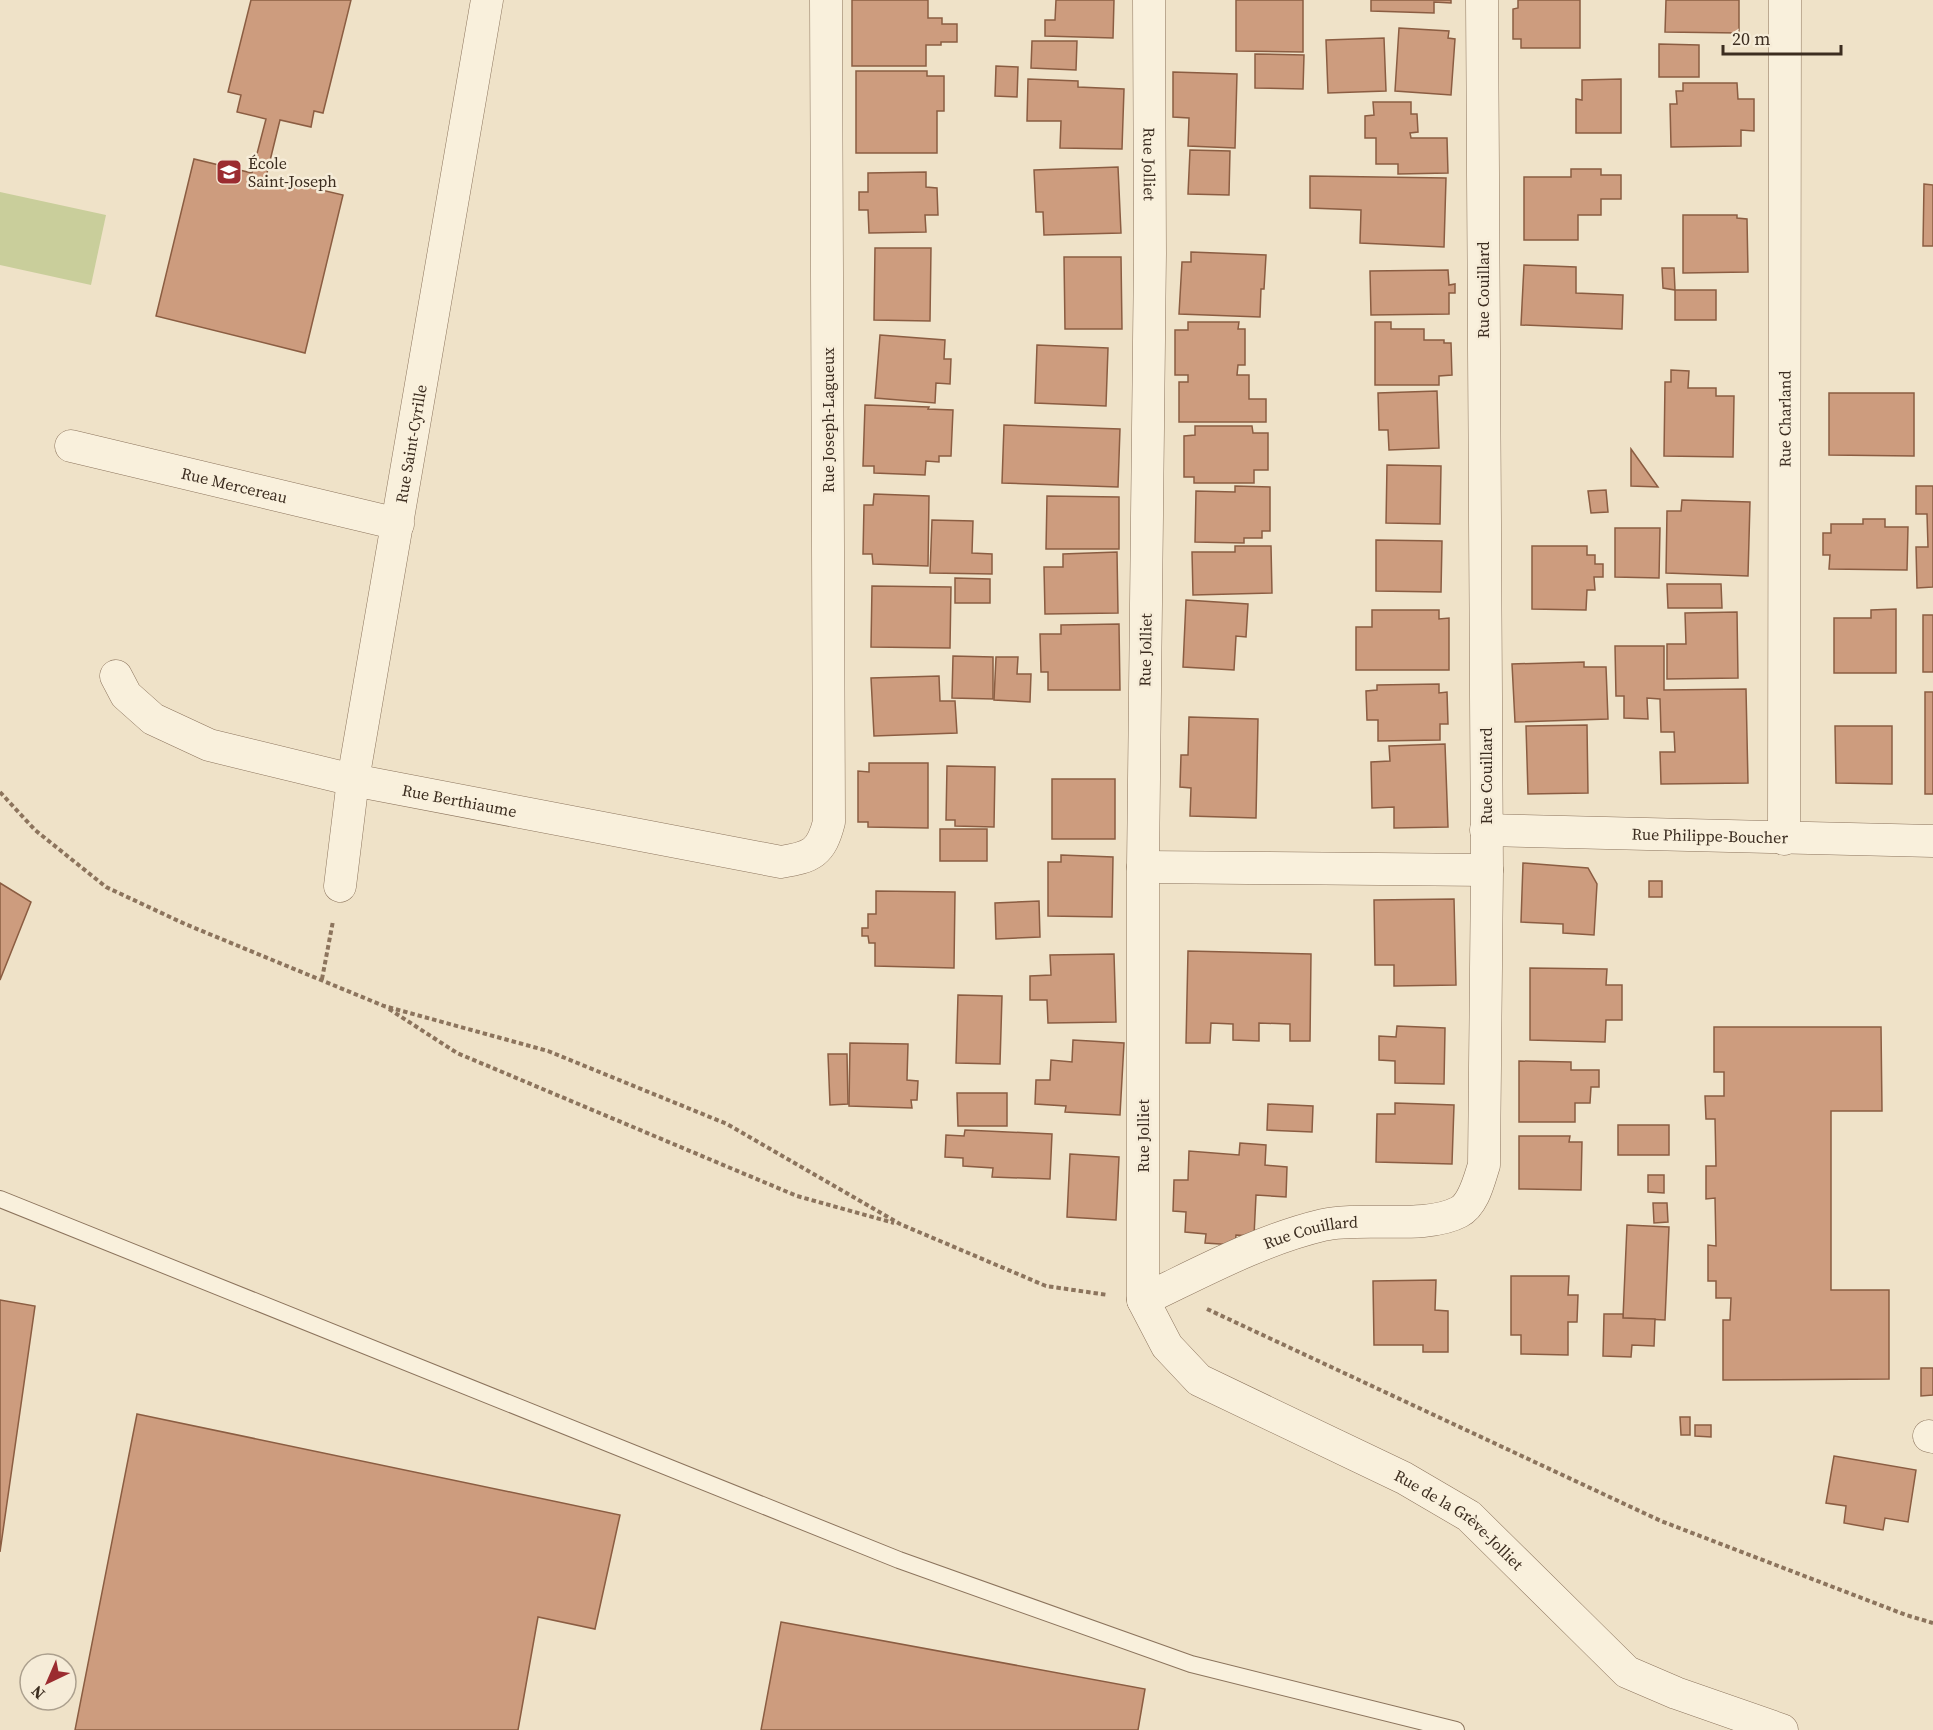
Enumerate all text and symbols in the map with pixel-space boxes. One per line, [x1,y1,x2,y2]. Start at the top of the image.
scale bar [1723,18,1842,56]
text: 20 m [1732,26,1770,51]
street label: Rue Jolliet [1139,127,1161,202]
place label: École Saint-Joseph [248,152,337,192]
school or university icon: École Saint-Joseph [214,157,244,187]
street label: Rue Couillard [1472,241,1494,339]
street label: Rue Joseph-Lagueux [817,347,839,493]
street label: Rue Charland [1773,370,1796,468]
street label: Rue Saint-Cyrille [390,383,432,505]
street label: Rue Mercereau [179,462,290,508]
street label: Rue Jolliet [1133,612,1157,687]
street label: Rue Couillard [1475,727,1497,825]
street label: Rue Berthiaume [400,779,519,822]
street label: Rue Philippe-Boucher [1631,823,1789,848]
street label: Rue Jolliet [1132,1099,1154,1173]
street label: Rue Couillard [1260,1211,1358,1254]
street label: Rue de la Grève-Jolliet [1391,1464,1529,1575]
north arrow [18,1652,78,1712]
text: N [25,1681,49,1705]

